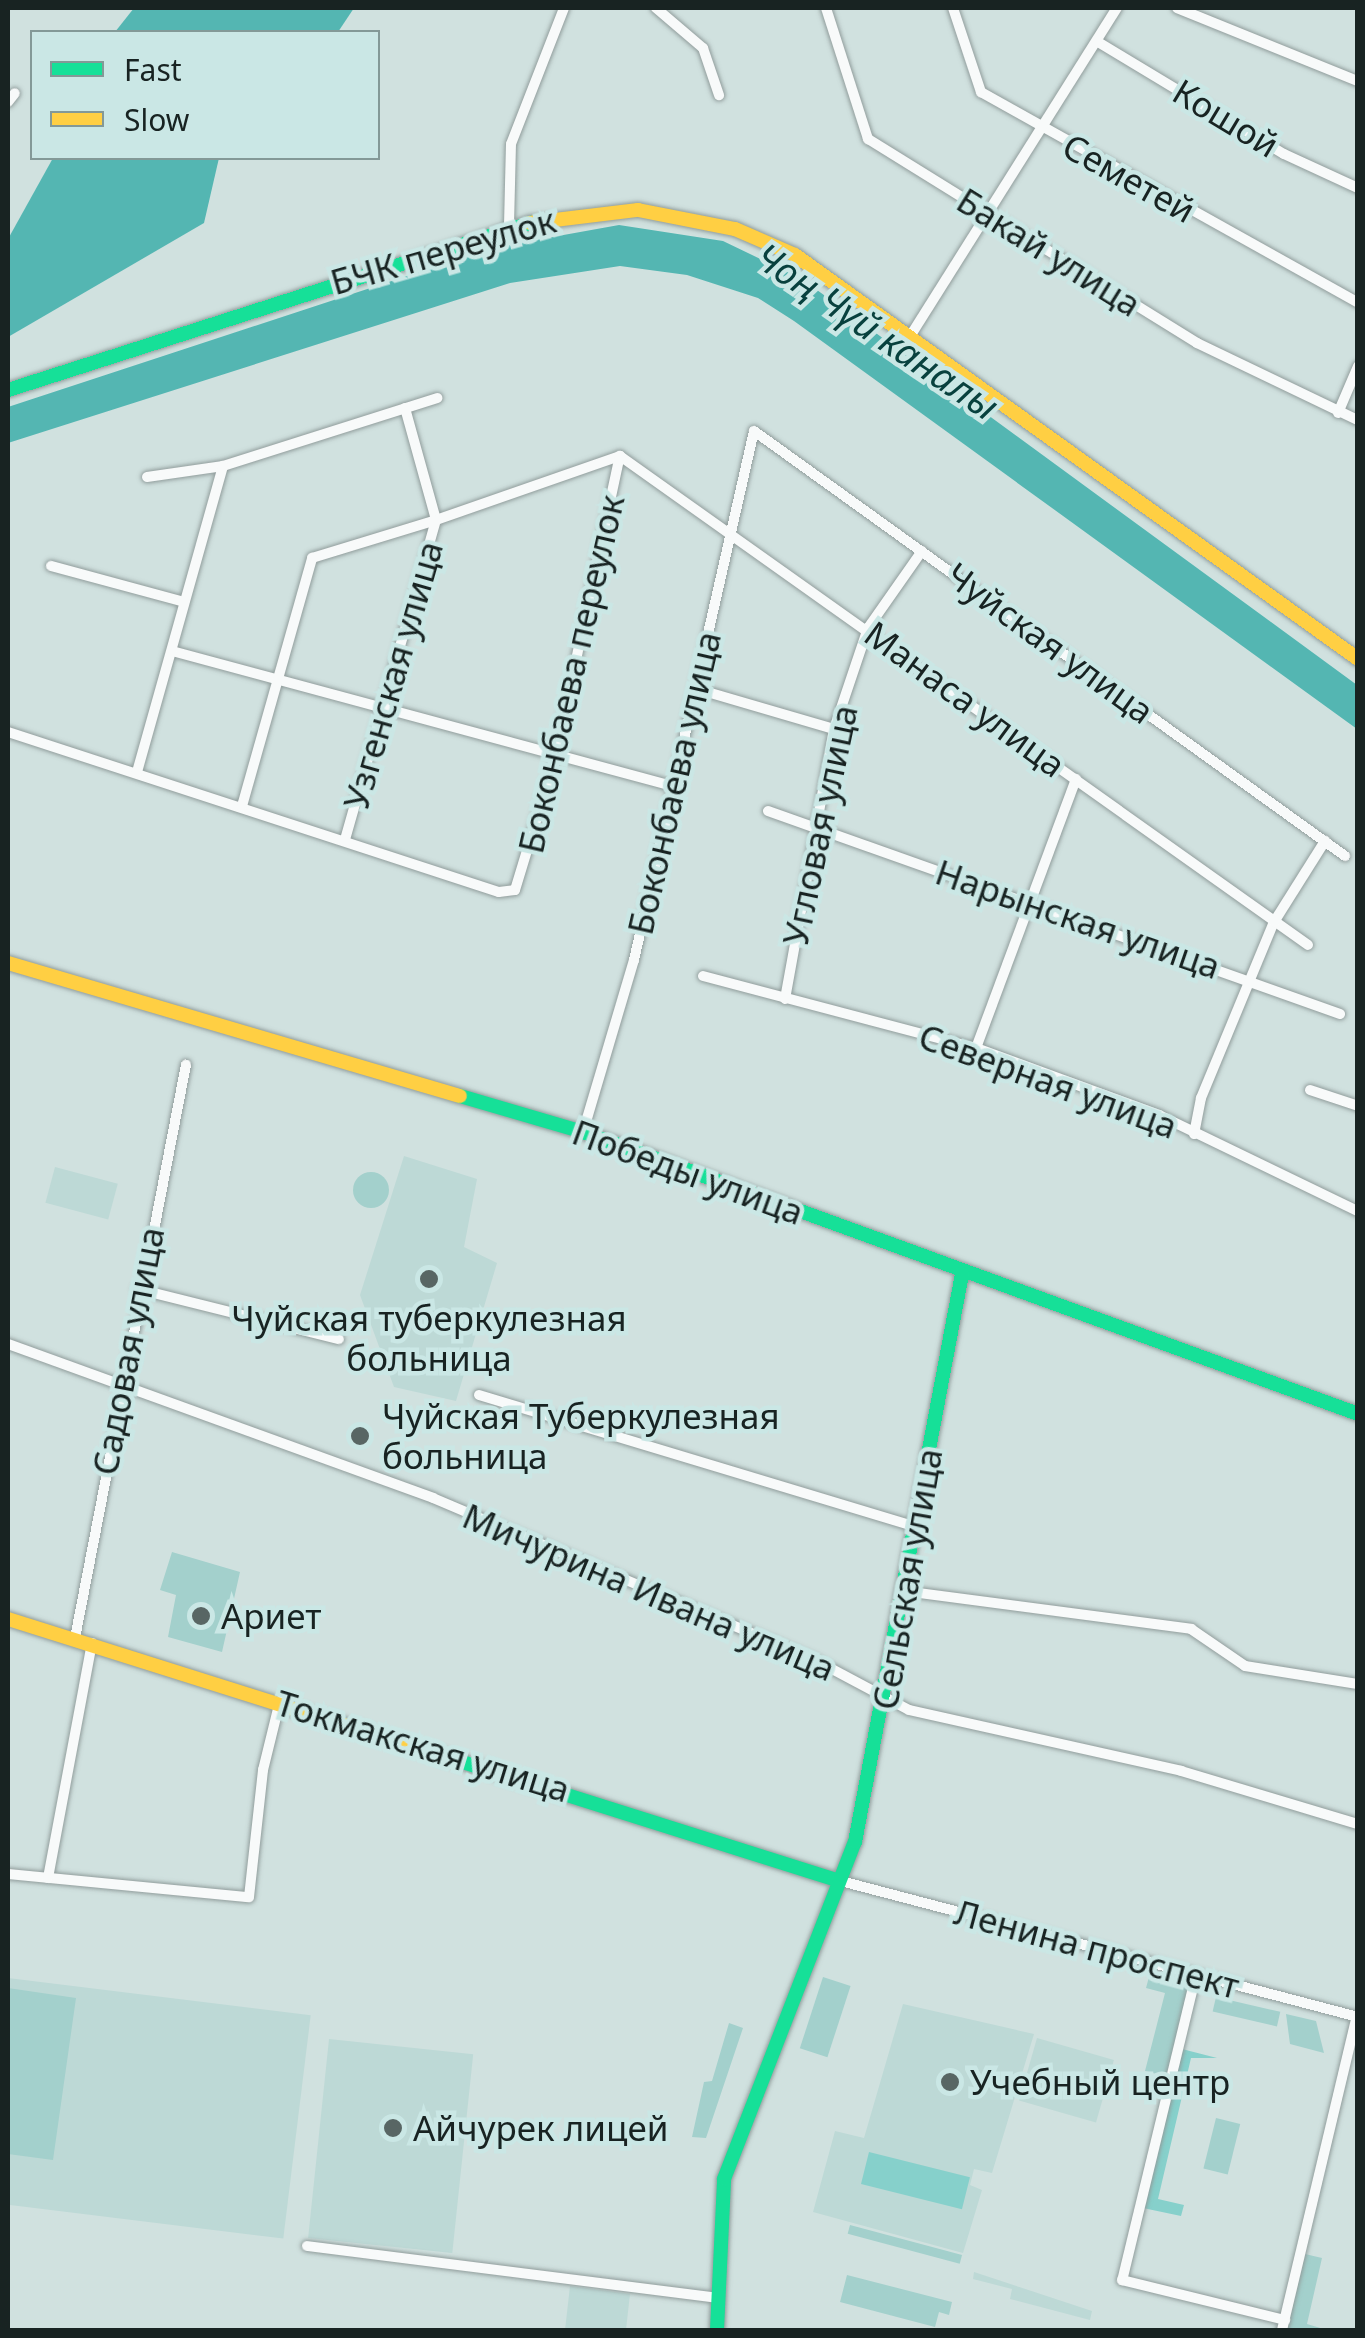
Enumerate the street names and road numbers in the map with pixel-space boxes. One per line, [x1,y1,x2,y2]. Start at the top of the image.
street label: Кошой [1166,70,1286,166]
street label: Семетей [1056,125,1202,231]
street label: Бакай улица [950,179,1148,325]
street label: БЧК переулок [326,199,560,303]
street label: Боконбаева переулок [509,491,633,857]
street label: Узгенская улица [335,536,451,814]
street label: Чуйская улица [938,554,1162,732]
street label: Манаса улица [857,612,1073,786]
street label: Боконбаева улица [619,627,729,939]
street label: Угловая улица [774,701,866,949]
street label: Нарынская улица [930,851,1226,987]
street label: Северная улица [913,1015,1183,1147]
street label: Победы улица [567,1111,809,1233]
street label: Садовая улица [83,1223,173,1479]
street label: Сельская улица [863,1445,951,1713]
street label: Мичурина Ивана улица [457,1495,841,1689]
street label: Токмакская улица [271,1681,575,1811]
street label: Ленина проспект [950,1891,1244,2007]

